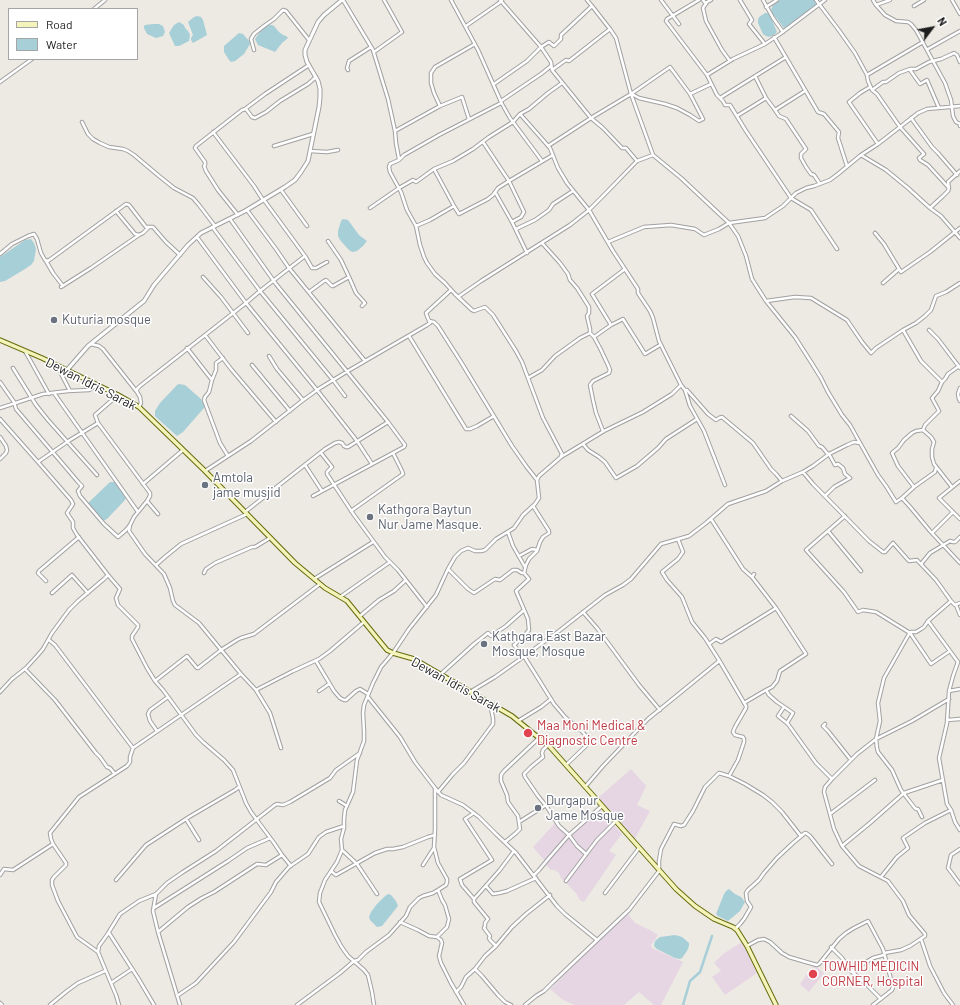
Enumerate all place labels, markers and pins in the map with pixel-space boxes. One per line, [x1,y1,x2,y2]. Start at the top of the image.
place label: Kuturia mosque [62,312,151,328]
marker: Kuturia mosque [49,315,59,325]
place label: Amtola jame musjid [213,470,281,501]
marker: Amtola jame musjid [200,480,210,490]
place label: Kathgora Baytun Nur Jame Masque. [378,502,482,533]
marker: Kathgora Baytun Nur Jame Masque. [365,512,375,522]
place label: Kathgara East Bazar Mosque, Mosque [492,629,606,660]
marker: Kathgara East Bazar Mosque, Mosque [479,639,489,649]
place label: Maa Moni Medical & Diagnostic Centre [537,718,646,749]
marker: Maa Moni Medical & Diagnostic Centre [522,727,534,739]
place label: Durgapur Jame Mosque [546,793,624,824]
marker: Durgapur Jame Mosque [533,803,543,813]
place label: TOWHID MEDICIN CORNER, Hospital [822,959,923,990]
marker: TOWHID MEDICIN CORNER, Hospital [807,968,819,980]

